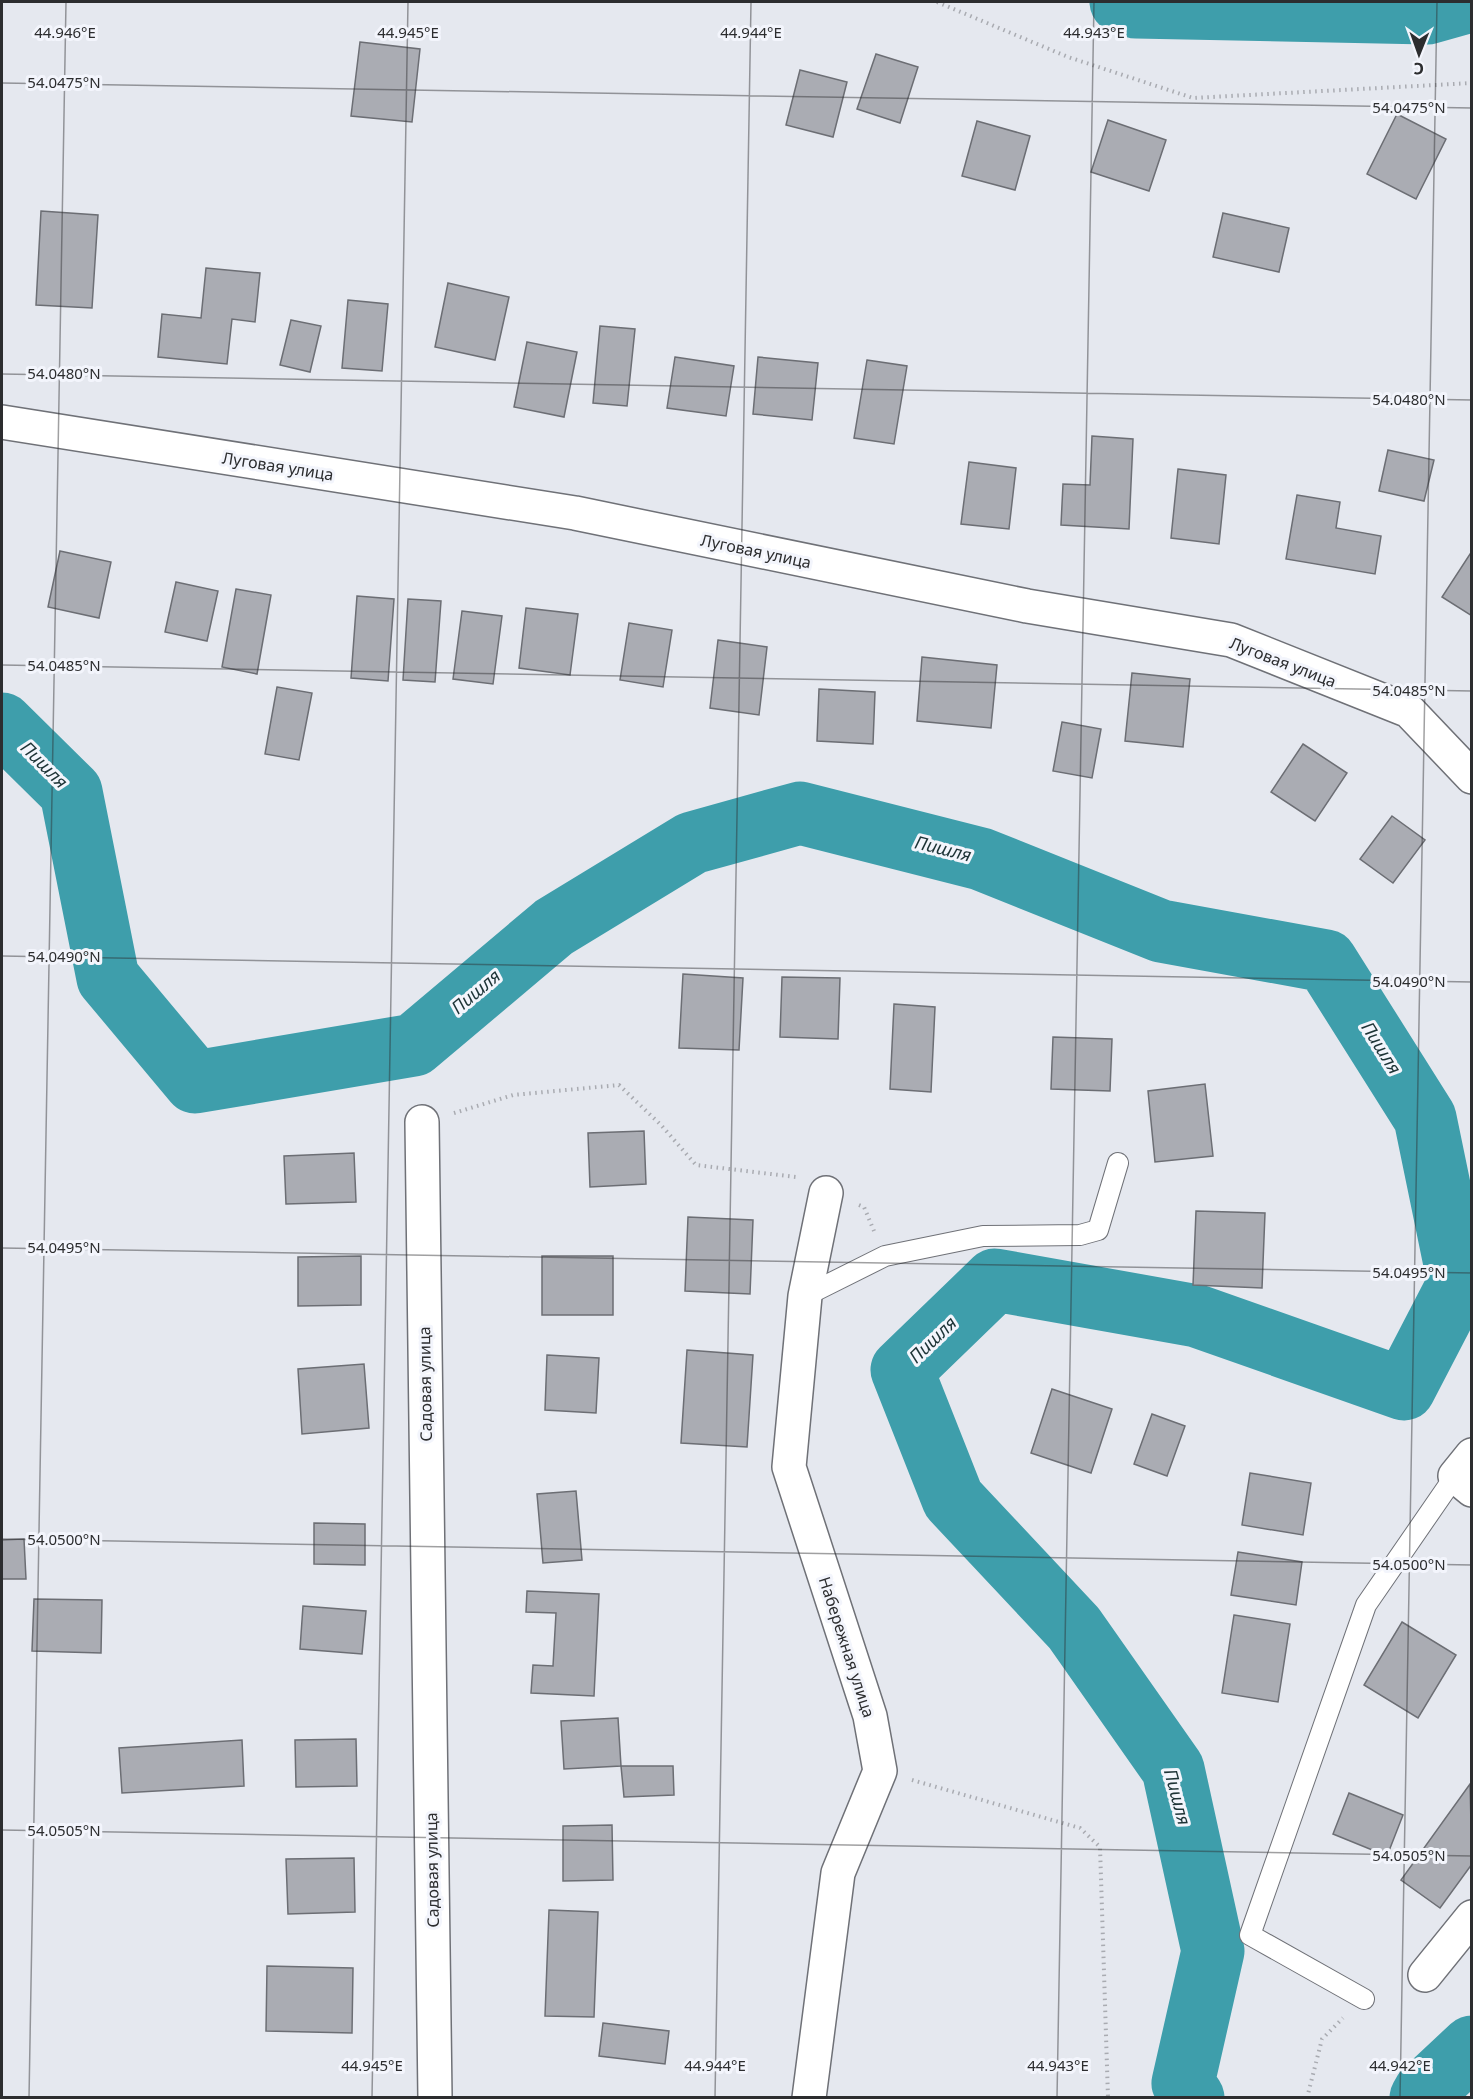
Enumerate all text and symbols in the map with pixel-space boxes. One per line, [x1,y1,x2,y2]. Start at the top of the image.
text: 44.946°E [34,22,96,42]
text: 44.945°E [377,22,439,42]
text: 44.944°E [720,22,782,42]
text: 44.943°E [1063,22,1125,42]
north arrow [1389,24,1449,84]
text: С [1413,58,1424,80]
text: 54.0475°N [27,72,101,92]
text: 54.0475°N [1372,97,1446,117]
text: 54.0480°N [27,363,101,383]
text: 54.0480°N [1372,389,1446,409]
street label: Луговая улица [221,446,335,486]
street label: Луговая улица [699,529,813,573]
street label: Луговая улица [1227,632,1339,692]
text: 54.0485°N [27,655,101,675]
text: 54.0485°N [1372,680,1446,700]
water label: Пишля [16,736,73,793]
water label: Пишля [913,829,974,867]
text: 54.0490°N [27,946,101,966]
water label: Пишля [446,964,505,1019]
text: 54.0490°N [1372,971,1446,991]
water label: Пишля [1357,1017,1407,1078]
text: 54.0495°N [27,1237,101,1257]
text: 54.0495°N [1372,1262,1446,1282]
water label: Пишля [903,1311,961,1368]
street label: Садовая улица [413,1326,437,1442]
text: 54.0500°N [27,1529,101,1549]
text: 54.0500°N [1372,1554,1446,1574]
street label: Набережная улица [814,1574,880,1720]
water label: Пишля [1159,1766,1197,1827]
street label: Садовая улица [420,1812,444,1928]
text: 54.0505°N [27,1820,101,1840]
text: 54.0505°N [1372,1845,1446,1865]
text: 44.945°E [341,2055,403,2075]
text: 44.944°E [684,2055,746,2075]
text: 44.943°E [1027,2055,1089,2075]
text: 44.942°E [1369,2055,1431,2075]

